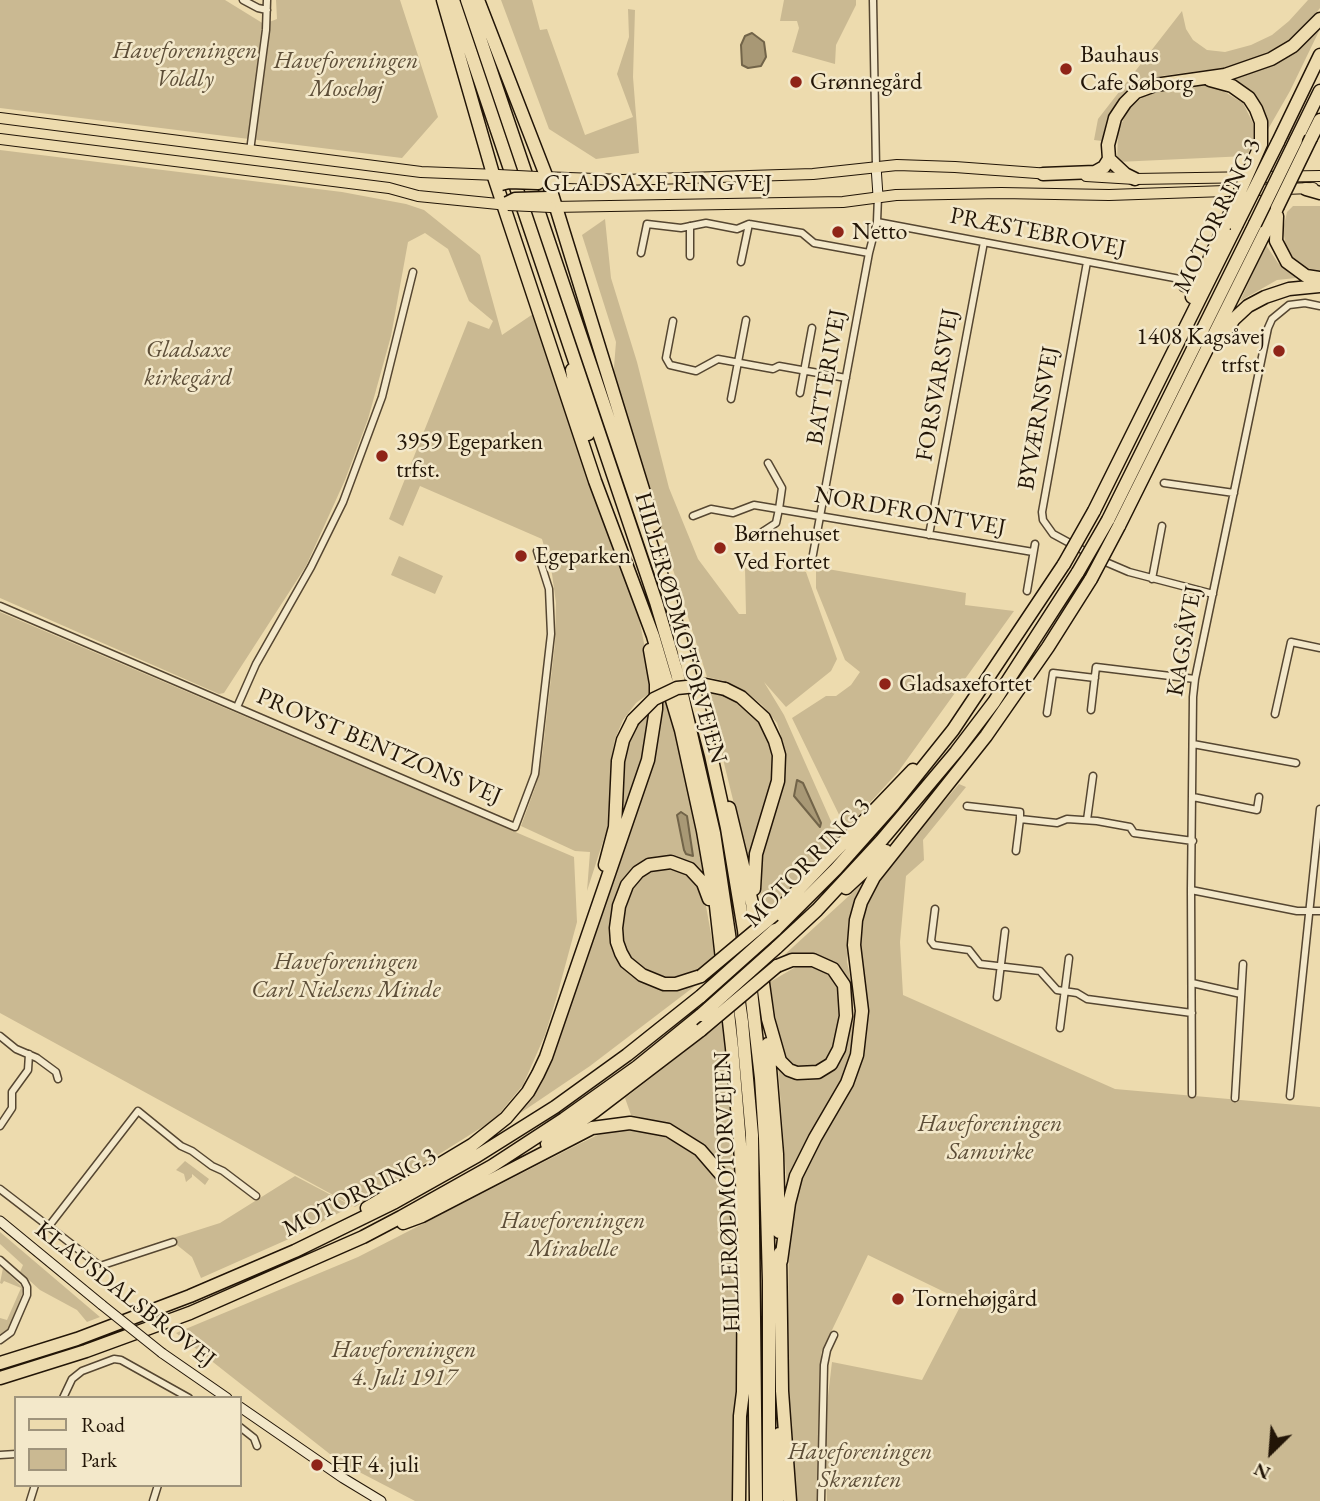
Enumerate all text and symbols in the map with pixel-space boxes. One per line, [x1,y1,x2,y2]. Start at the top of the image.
park label: Haveforeningen Voldly [113,37,257,93]
place label: Bauhaus Cafe Søborg [1080,41,1193,97]
park label: Haveforeningen Mosehøj [274,47,418,103]
marker: Bauhaus Cafe Søborg [1058,61,1074,77]
place label: Grønnegård [810,68,922,96]
marker: Grønnegård [788,74,804,90]
street label: MOTORRING 3 [1168,134,1268,298]
street label: GLADSAXE RINGVEJ [544,170,772,198]
street label: PRÆSTEBROVEJ [948,202,1128,264]
place label: Netto [852,218,907,246]
marker: Netto [830,224,846,240]
street label: FORSVARSVEJ [910,306,966,464]
street label: BATTERIVEJ [801,307,853,447]
place label: 1408 Kagsåvej trfst. [1136,323,1265,379]
park label: Gladsaxe kirkegård [144,336,232,392]
marker: 1408 Kagsåvej trfst. [1271,343,1287,359]
street label: BYVÆRNSVEJ [1012,344,1066,492]
place label: 3959 Egeparken trfst. [396,428,543,484]
marker: 3959 Egeparken trfst. [374,448,390,464]
street label: NORDFRONTVEJ [812,481,1008,543]
street label: HILLERØDMOTORVEJEN [627,489,733,767]
place label: Børnehuset Ved Fortet [734,520,839,576]
marker: Børnehuset Ved Fortet [712,540,728,556]
place label: Egeparken [535,542,631,570]
marker: Egeparken [513,548,529,564]
street label: KAGSÅVEJ [1161,583,1209,699]
place label: Gladsaxefortet [899,670,1032,698]
marker: Gladsaxefortet [877,676,893,692]
street label: PROVST BENTZONS VEJ [252,682,506,812]
street label: MOTORRING 3 [739,792,877,934]
park label: Haveforeningen Carl Nielsens Minde [251,948,441,1004]
street label: HILLERØDMOTORVEJEN [709,1051,747,1333]
park label: Haveforeningen Samvirke [918,1110,1062,1166]
street label: MOTORRING 3 [278,1142,442,1244]
park label: Haveforeningen Mirabelle [501,1207,645,1263]
street label: KLAUSDALSBROVEJ [29,1215,221,1375]
place label: Tornehøjgård [912,1285,1037,1313]
marker: Tornehøjgård [890,1291,906,1307]
park label: Haveforeningen 4. Juli 1917 [332,1336,476,1392]
legend [14,1396,242,1487]
text: Road [81,1411,125,1438]
north arrow [1236,1417,1306,1487]
park label: Haveforeningen Skrænten [788,1438,932,1494]
text: Park [81,1446,117,1473]
place label: HF 4. juli [331,1451,419,1479]
marker: HF 4. juli [309,1457,325,1473]
text: N [1250,1457,1274,1486]

